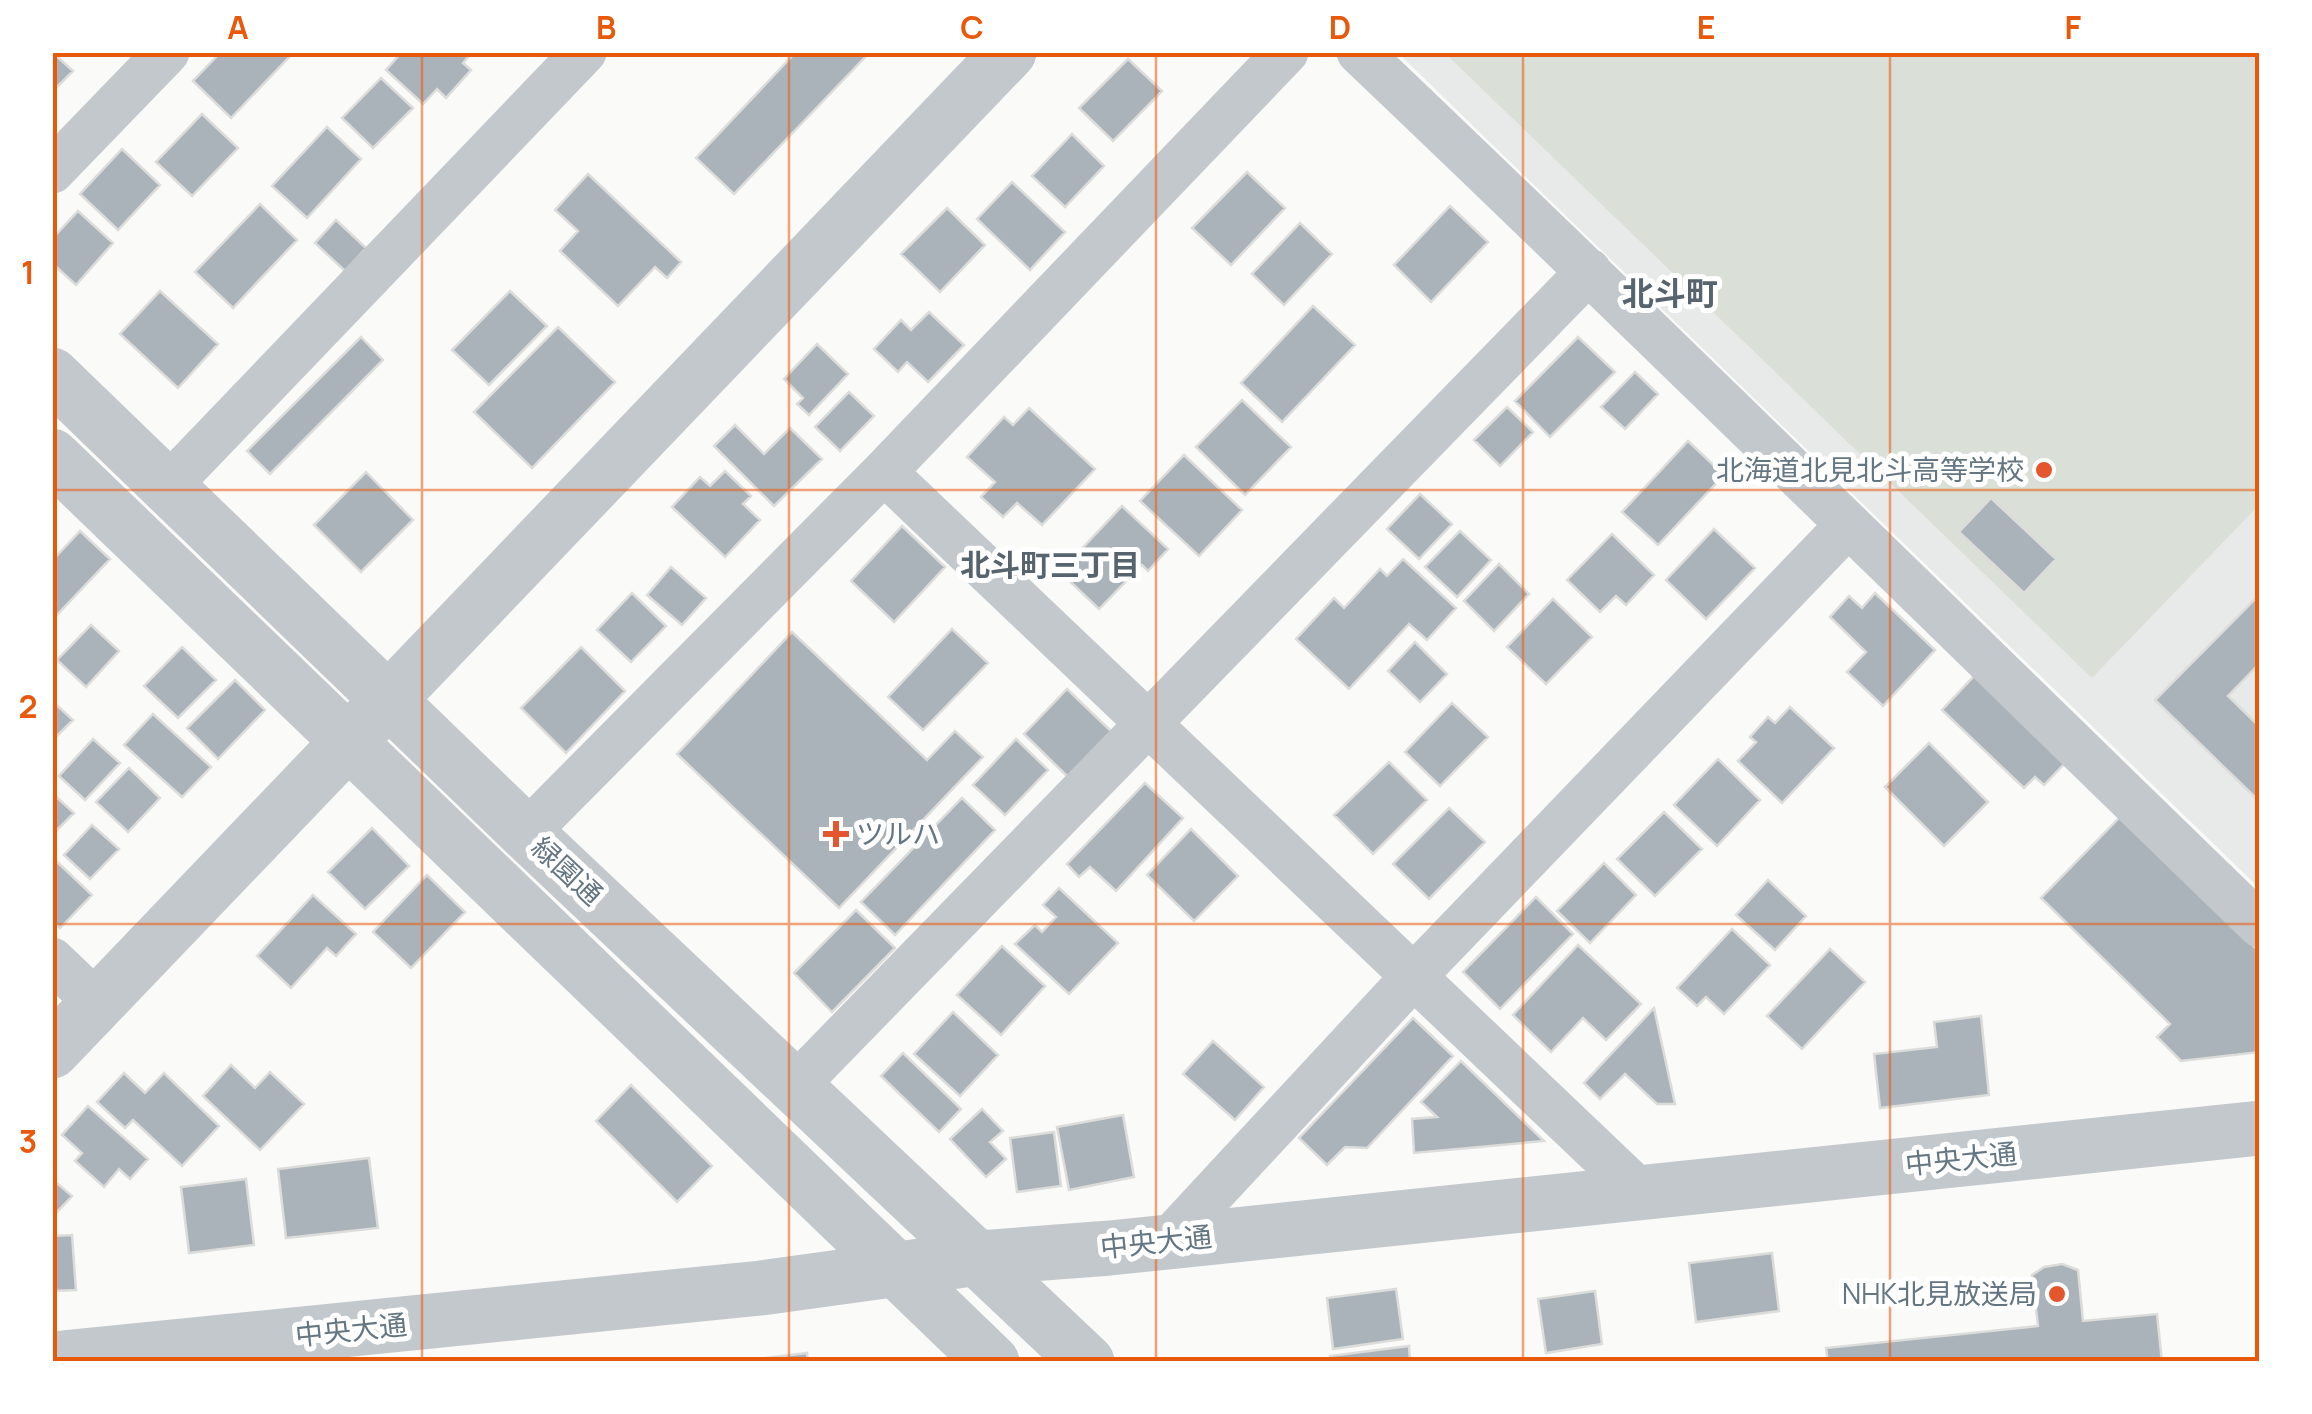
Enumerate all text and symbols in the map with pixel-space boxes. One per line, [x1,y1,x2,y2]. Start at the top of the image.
text: A [227,5,249,49]
text: B [596,5,616,49]
text: C [960,5,984,49]
text: D [1329,5,1351,49]
text: E [1697,5,1715,49]
text: F [2065,5,2082,49]
text: 1 [21,250,35,294]
district label: 北斗町 [1622,271,1718,315]
place label: 北海道北見北斗高等学校 [1716,450,2024,488]
marker: 北海道北見北斗高等学校 [2033,459,2055,481]
district label: 北斗町三丁目 [960,544,1140,585]
text: 2 [18,684,38,728]
place label: ツルハ [856,814,940,852]
marker: ツルハ [825,823,847,845]
street label: 緑園通 [524,828,611,913]
text: 3 [19,1119,37,1163]
street label: 中央大通 [1903,1133,2019,1183]
street label: 中央大通 [1098,1216,1214,1266]
place label: NHK北見放送局 [1842,1274,2037,1312]
marker: NHK北見放送局 [2046,1283,2068,1305]
street label: 中央大通 [293,1304,409,1354]

